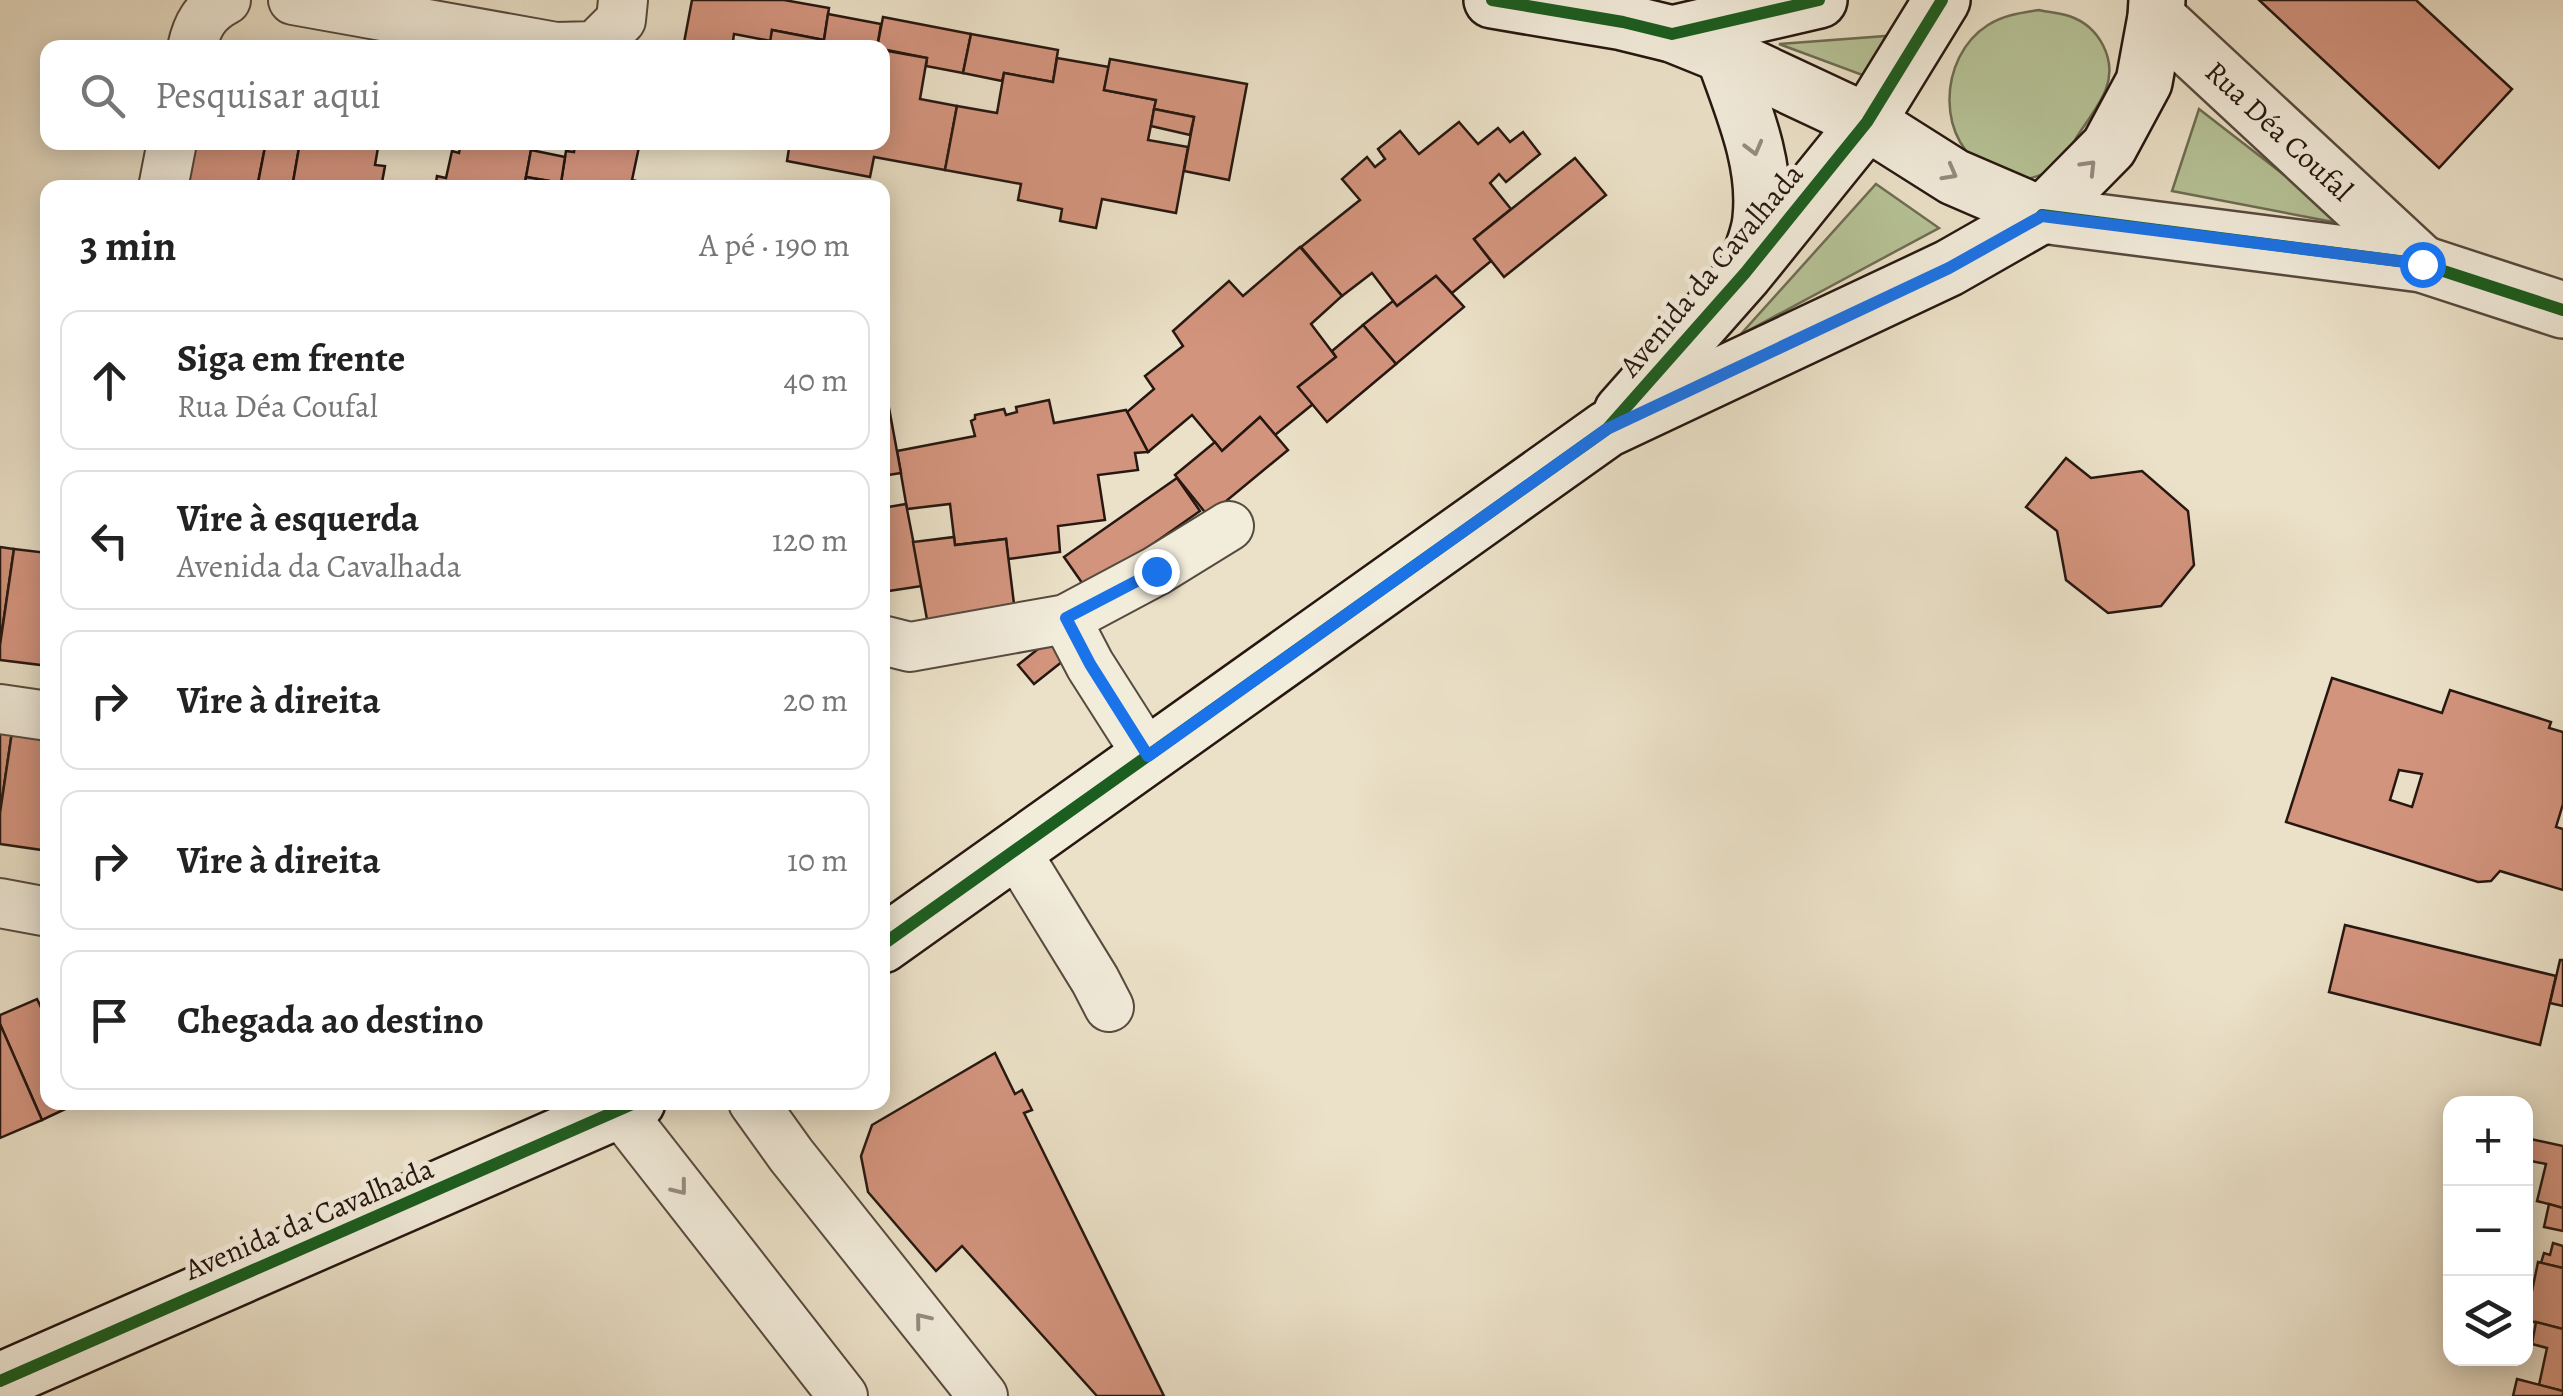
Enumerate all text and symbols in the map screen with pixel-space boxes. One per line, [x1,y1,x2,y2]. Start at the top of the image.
search box [40,40,890,150]
street label: Rua Déa Coufal [2197,52,2361,210]
icon: search [75,68,130,123]
text: Pesquisar aqui [155,69,381,121]
one-way arrow [1742,139,1763,156]
street label: Avenida da Cavalhada [1609,155,1812,386]
one-way arrow [2077,160,2095,178]
one-way arrow [1939,161,1957,181]
text: 3 min [80,217,176,274]
text: A pé · 190 m [699,223,850,267]
route start [2400,242,2446,288]
text: Siga em frente [177,332,405,384]
icon: ahead [82,353,137,408]
text: 40 m [783,358,848,402]
text: Rua Déa Coufal [177,384,378,428]
text: Vire à esquerda [177,492,419,544]
icon: left [82,513,137,568]
text: 120 m [772,518,848,562]
text: Avenida da Cavalhada [177,544,461,588]
route end [1134,549,1180,595]
icon: right [82,673,137,728]
text: Vire à direita [177,674,381,726]
text: 20 m [783,678,848,722]
icon: right [82,833,137,888]
text: Vire à direita [177,834,381,886]
text: 10 m [787,838,848,882]
icon: arrive [82,993,137,1048]
text: Chegada ao destino [177,994,484,1046]
map controls [2443,1096,2533,1366]
button: + [2443,1096,2533,1186]
street label: Avenida da Cavalhada [178,1148,440,1290]
one-way arrow [669,1177,686,1195]
button: − [2443,1186,2533,1276]
button: layers [2443,1276,2533,1366]
one-way arrow [916,1313,934,1331]

